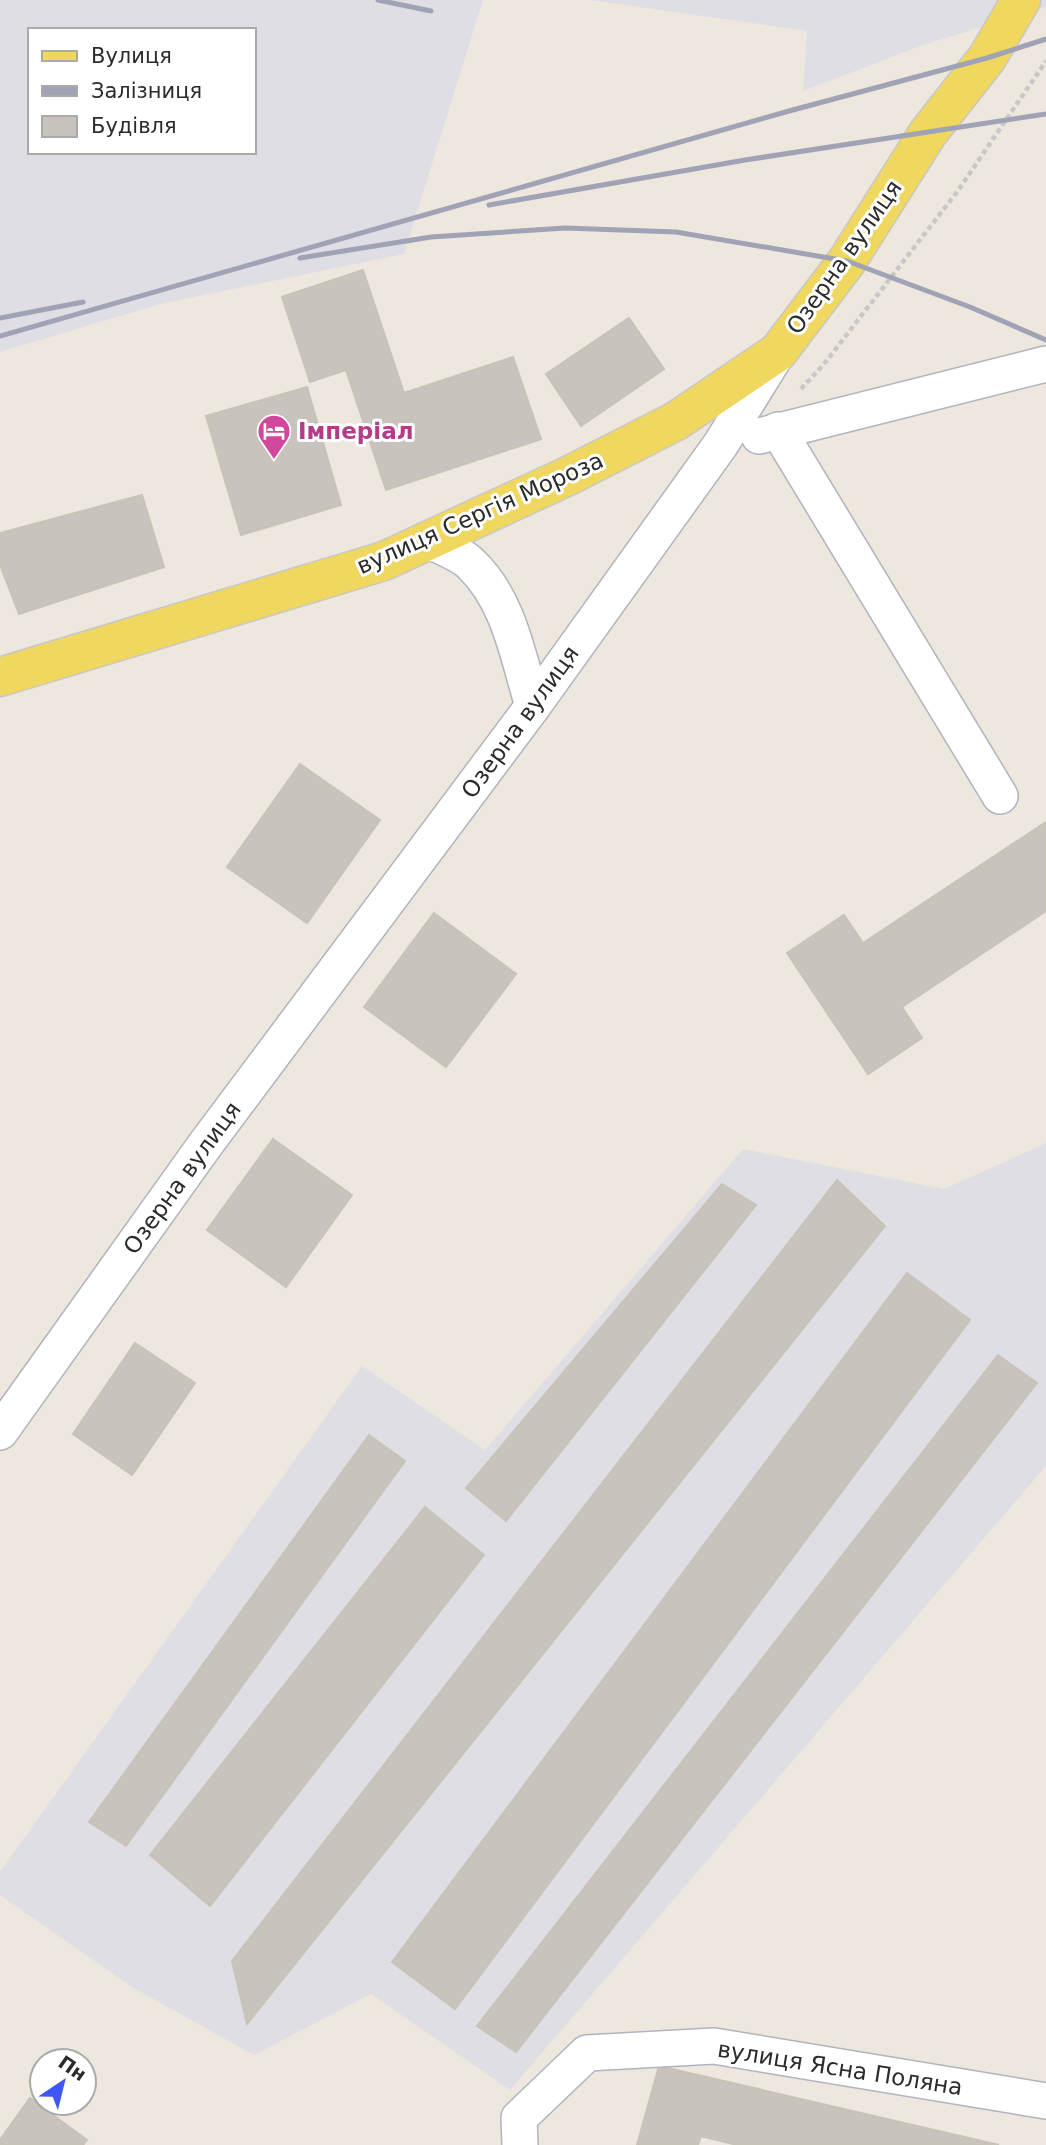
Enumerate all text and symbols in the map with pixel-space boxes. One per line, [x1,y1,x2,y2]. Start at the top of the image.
legend [28,28,256,154]
text: Вулиця [91,44,172,68]
text: Залізниця [91,79,202,103]
text: Будівля [91,114,177,138]
street label: Озерна вулиця [781,175,907,339]
hotel icon: Імперіал [255,412,293,461]
place label: Імперіал [298,418,414,444]
street label: вулиця Сергія Мороза [353,447,607,579]
street label: Озерна вулиця [456,641,584,803]
street label: Озерна вулиця [118,1097,246,1259]
street label: вулиця Ясна Поляна [716,2036,964,2100]
north arrow [28,2047,98,2117]
text: Пн [55,2051,91,2085]

